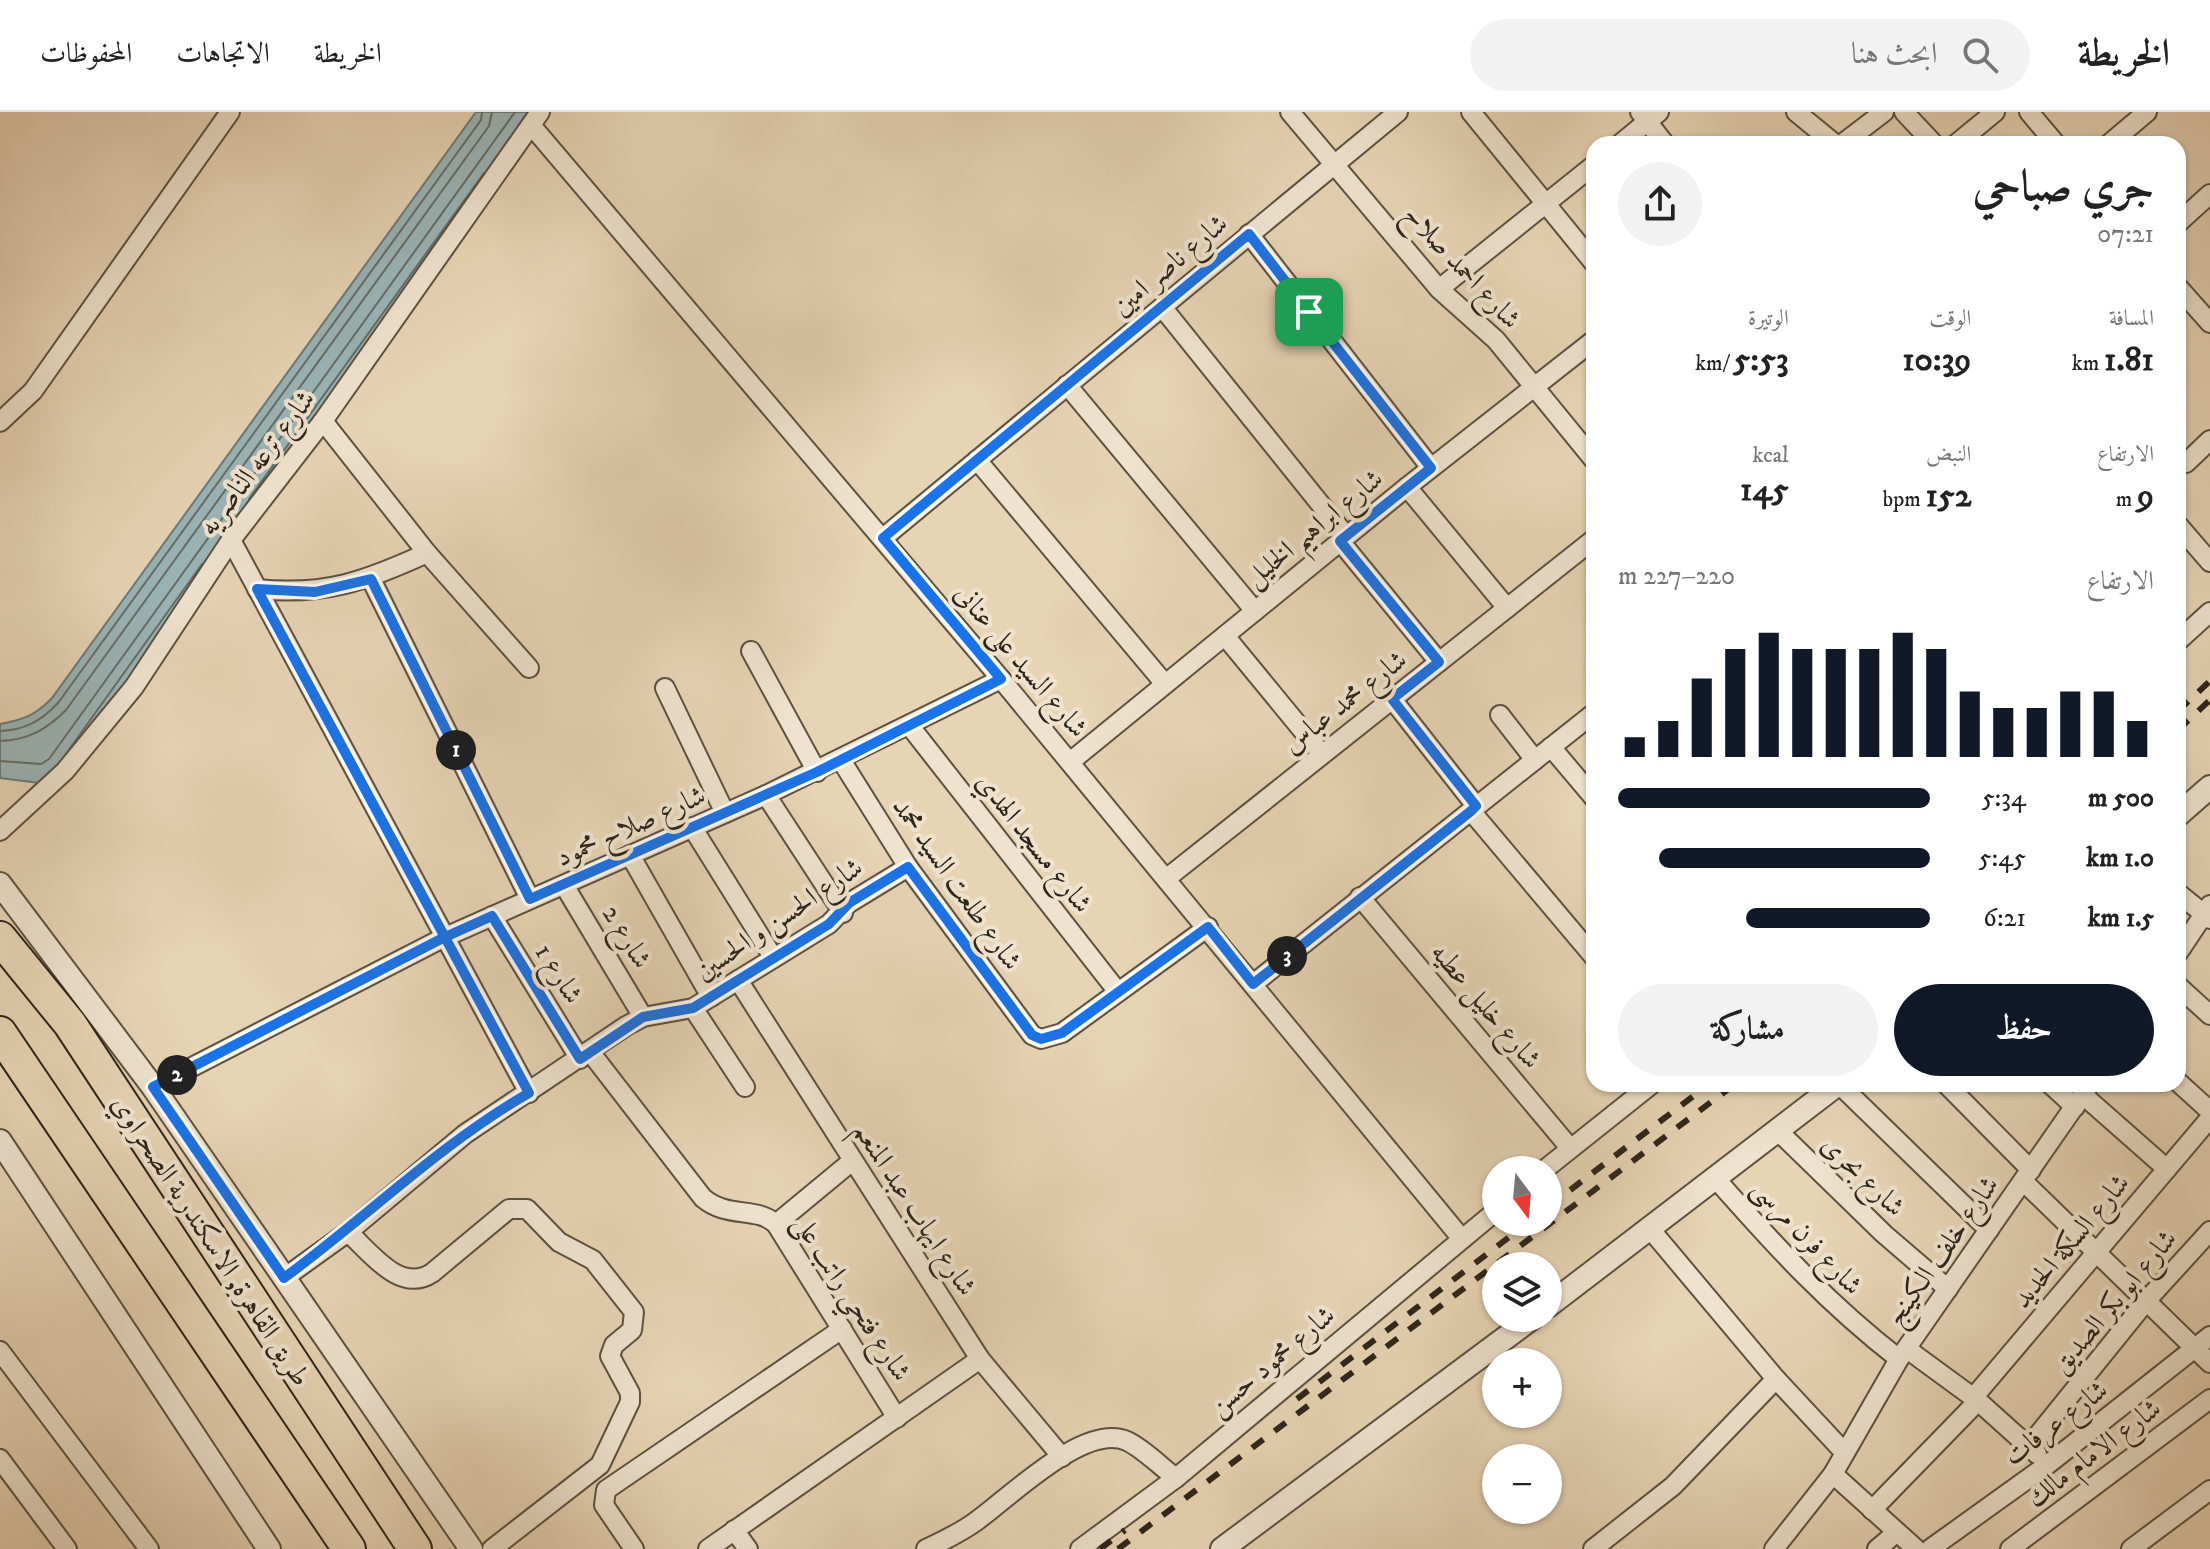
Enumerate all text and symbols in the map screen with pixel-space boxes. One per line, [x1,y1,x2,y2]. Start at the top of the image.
search box [1470,19,2030,91]
text: الخريطة [2078,30,2170,78]
icon: search [1958,33,2002,77]
text: المحفوظات [40,36,132,71]
text: الاتجاهات [176,36,270,71]
text: الخريطة [314,36,382,71]
text: ابحث هنا [1851,36,1938,73]
text: جري صباحي [1973,160,2154,215]
button: share [1618,162,1702,246]
street label: شارع احمد صلاح [1390,197,1528,341]
street label: شارع ناصر امين [1105,206,1238,328]
text: 07:21 [2097,218,2154,251]
pin [1275,278,1343,346]
icon: arrive [1287,290,1331,334]
text: الوتيرة [1748,305,1789,332]
text: الوقت [1929,305,1971,332]
text: المسافة [2109,305,2154,332]
text: 5:53 [1733,339,1789,381]
text: 10:39 [1902,339,1971,381]
text: 1.81 [2104,339,2154,381]
text: /km [1695,350,1733,377]
text: km [2072,350,2104,377]
street label: شارع ترعه الناصريه [191,383,327,546]
text: النبض [1926,441,1971,468]
text: الارتفاع [2097,441,2154,468]
text: kcal [1753,442,1789,469]
street label: شارع ابراهيم الخليل [1237,462,1396,602]
text: 145 [1740,469,1789,511]
text: 152 [1925,475,1971,517]
text: 9 [2137,475,2154,517]
text: bpm [1883,486,1925,513]
text: m [2116,486,2137,513]
text: 220–227 m [1618,560,1735,593]
text: الارتفاع [2087,565,2154,598]
street label: شارع السيد على عنانى [942,577,1095,748]
street label: شارع محمد عباس [1276,643,1417,766]
pin: 1 [436,730,476,770]
text: 1 [452,736,460,763]
street label: شارع مسجد الهدي [964,765,1100,923]
street label: شارع صلاح محمود [550,778,714,881]
text: 5:34 [1982,782,2026,815]
text: 500 m [2088,782,2154,815]
street label: شارع طلعت السيد محمد [880,790,1029,980]
text: 5:45 [1979,842,2026,875]
text: 1.0 km [2086,842,2154,875]
street label: شارع الحسن و الحسين [688,850,873,993]
street label: شارع 2 [590,898,659,978]
text: 6:21 [1983,902,2026,935]
text: 1.5 km [2088,902,2154,935]
pin: 3 [1267,936,1307,976]
street label: شارع خليل عطيه [1419,936,1549,1079]
street label: شارع 1 [522,937,591,1013]
text: 3 [1283,942,1291,969]
button: مشاركة [1618,984,1878,1076]
button: حفظ [1894,984,2154,1076]
pin: 2 [157,1055,197,1095]
text: 2 [172,1061,182,1088]
street label: طريق القاهرة, الاسكندرية الصحراوي [100,1088,318,1395]
street label: شارع ايهاب عبد المنعم [839,1115,984,1307]
street label: شارع بحرى [1810,1128,1912,1228]
north arrow [1482,1156,1562,1236]
map controls [1482,1156,1562,1524]
street label: شارع السكة الحديد [2005,1167,2141,1319]
street label: شارع خلف الكينج [1878,1169,2012,1336]
street label: شارع فرن مرسى [1740,1171,1870,1306]
street label: شارع فتحي راتب على [778,1208,919,1392]
street label: شارع ابو بكر الصديق [2043,1222,2189,1385]
button: layers [1482,1252,1562,1332]
street label: شارع محمود حسن [1201,1298,1346,1428]
button: + [1482,1348,1562,1428]
street label: شارع عرفات [1997,1373,2118,1478]
street label: شارع الامام مالك [2019,1391,2172,1520]
button: − [1482,1444,1562,1524]

